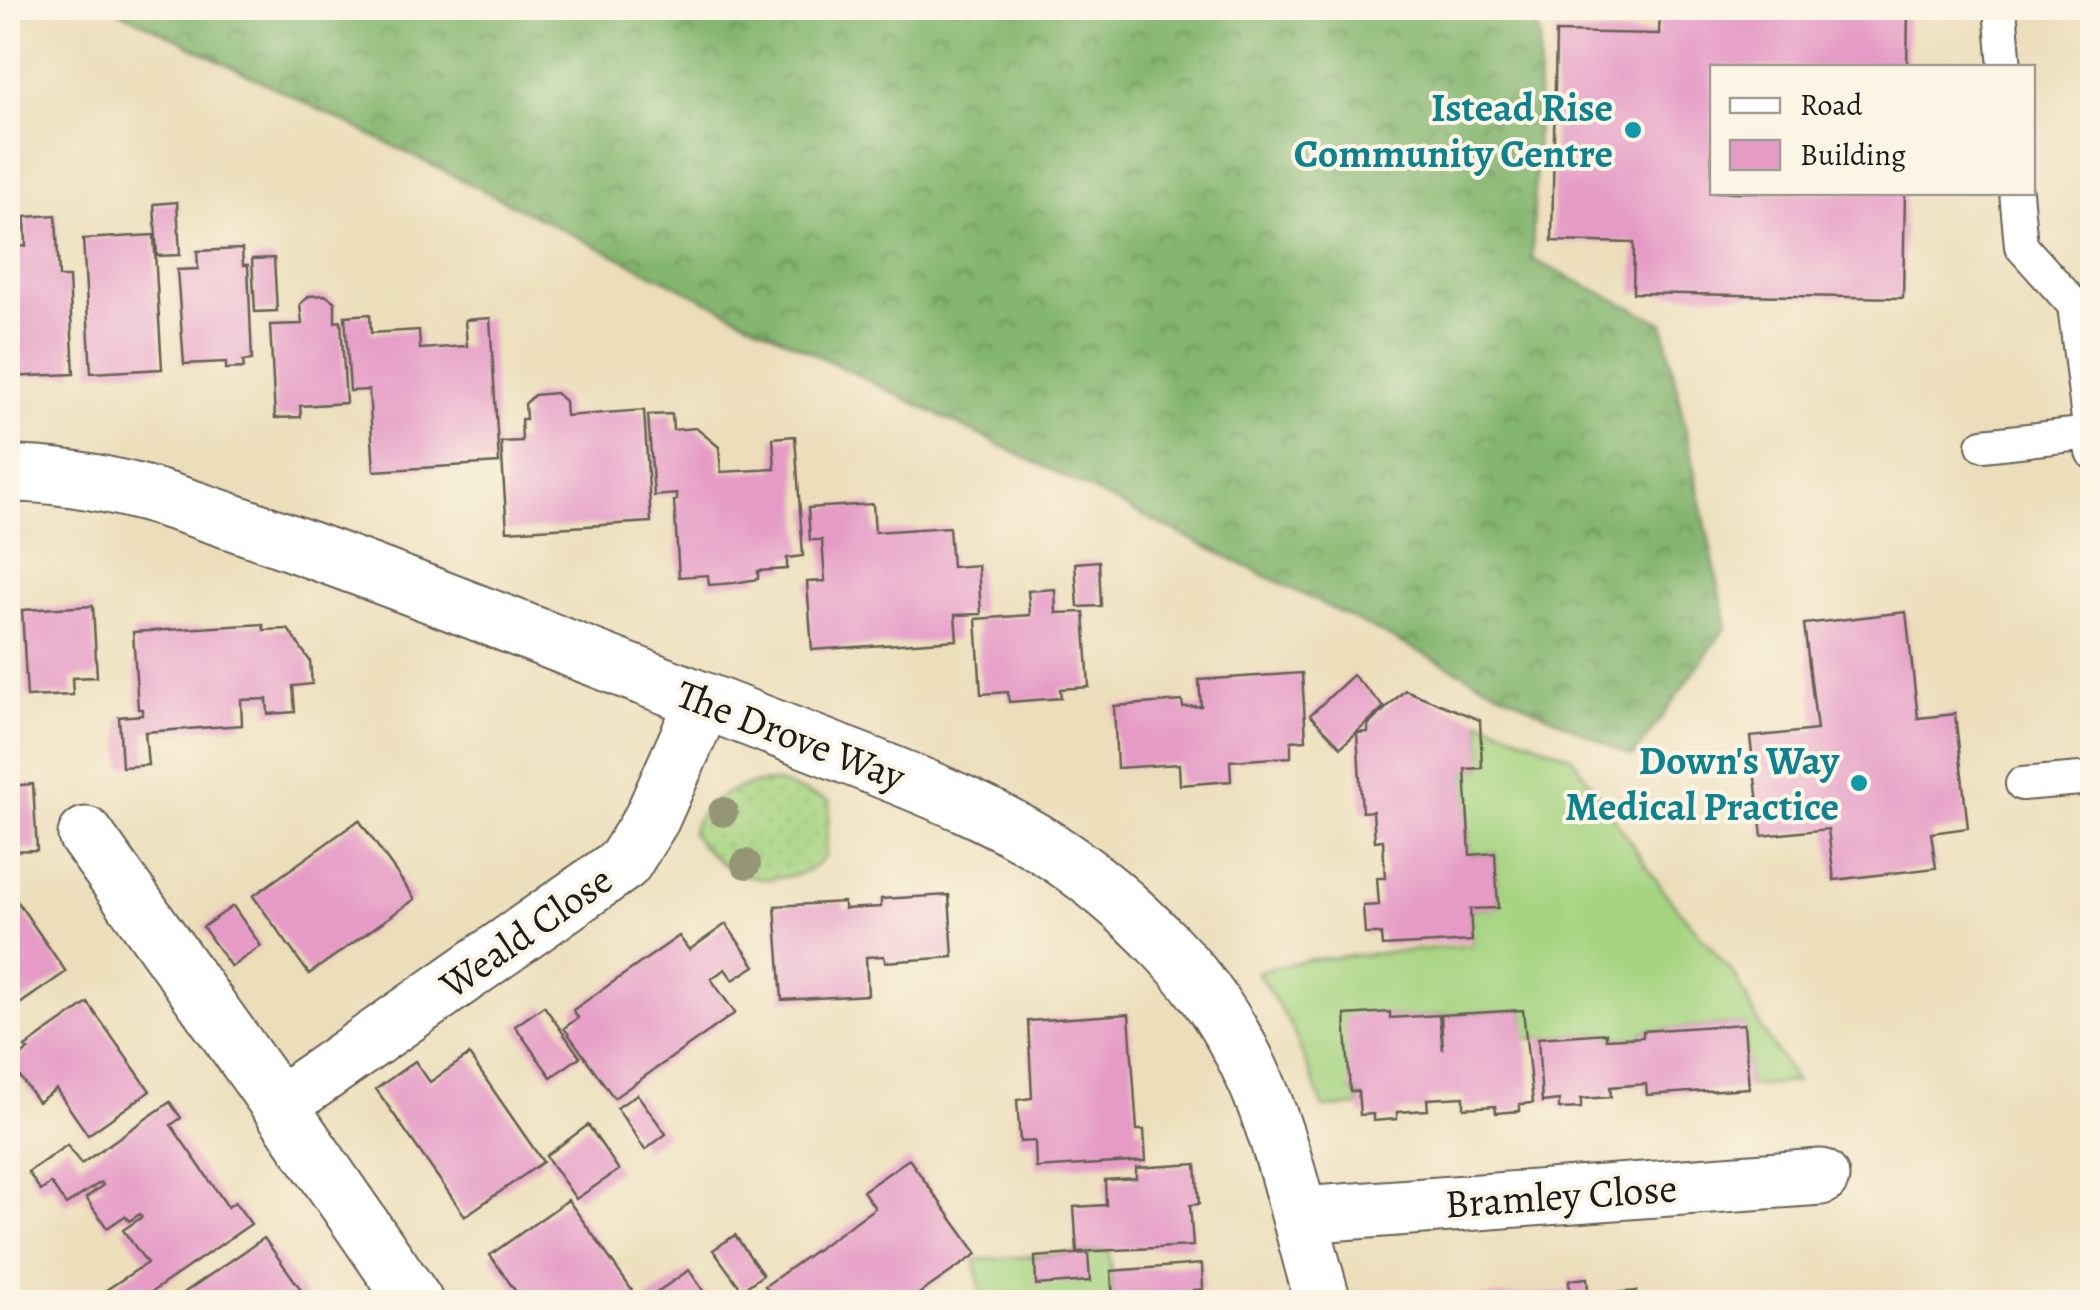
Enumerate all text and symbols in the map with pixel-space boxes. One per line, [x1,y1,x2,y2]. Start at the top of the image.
legend [1710,65,2035,195]
place label: Istead Rise Community Centre [1294,80,1613,181]
text: Road [1800,85,1863,125]
marker: Istead Rise Community Centre [1622,119,1644,141]
text: Building [1800,135,1906,175]
street label: The Drove Way [669,666,914,804]
place label: Down's Way Medical Practice [1565,733,1840,834]
marker: Down's Way Medical Practice [1848,772,1870,794]
street label: Weald Close [428,852,623,1012]
street label: Bramley Close [1443,1160,1679,1232]

